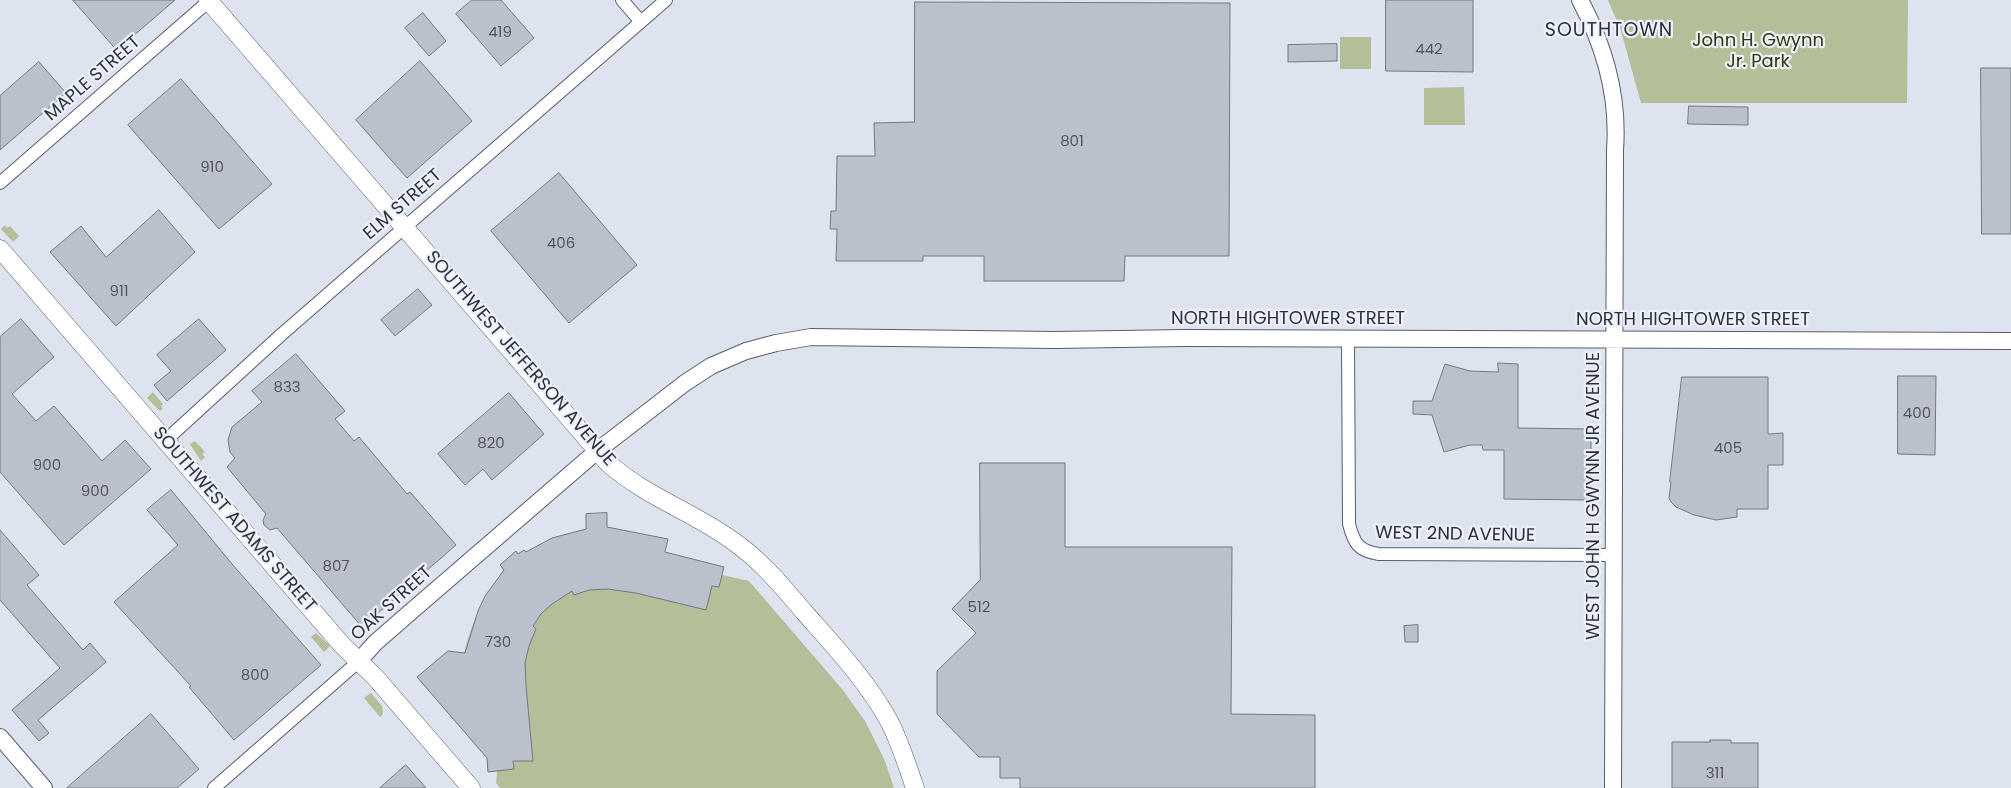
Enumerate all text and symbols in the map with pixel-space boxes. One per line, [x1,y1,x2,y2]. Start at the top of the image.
district label: SOUTHTOWN [1544,20,1674,42]
house number: 419 [488,24,512,42]
park label: John H. Gwynn Jr. Park [1692,30,1824,72]
street label: MAPLE STREET [41,32,145,126]
house number: 442 [1415,41,1443,59]
house number: 801 [1060,133,1084,151]
house number: 910 [200,159,224,177]
street label: ELM STREET [359,165,447,245]
house number: 406 [547,235,575,253]
street label: SOUTHWEST JEFFERSON AVENUE [421,247,619,471]
house number: 911 [109,283,129,301]
street label: NORTH HIGHTOWER STREET [1171,308,1405,330]
street label: NORTH HIGHTOWER STREET [1576,309,1810,331]
street label: WEST JOHN H GWYNN JR AVENUE [1583,352,1605,640]
house number: 833 [273,379,301,397]
house number: 400 [1903,405,1931,423]
street label: SOUTHWEST ADAMS STREET [148,423,320,617]
house number: 820 [477,435,505,453]
house number: 405 [1714,440,1742,458]
house number: 900 [33,457,61,475]
house number: 900 [81,483,109,501]
street label: WEST 2ND AVENUE [1375,523,1535,547]
house number: 807 [322,558,350,576]
street label: OAK STREET [347,562,437,646]
house number: 512 [968,599,990,617]
house number: 730 [485,634,511,652]
house number: 800 [241,667,269,685]
house number: 311 [1706,765,1724,783]

